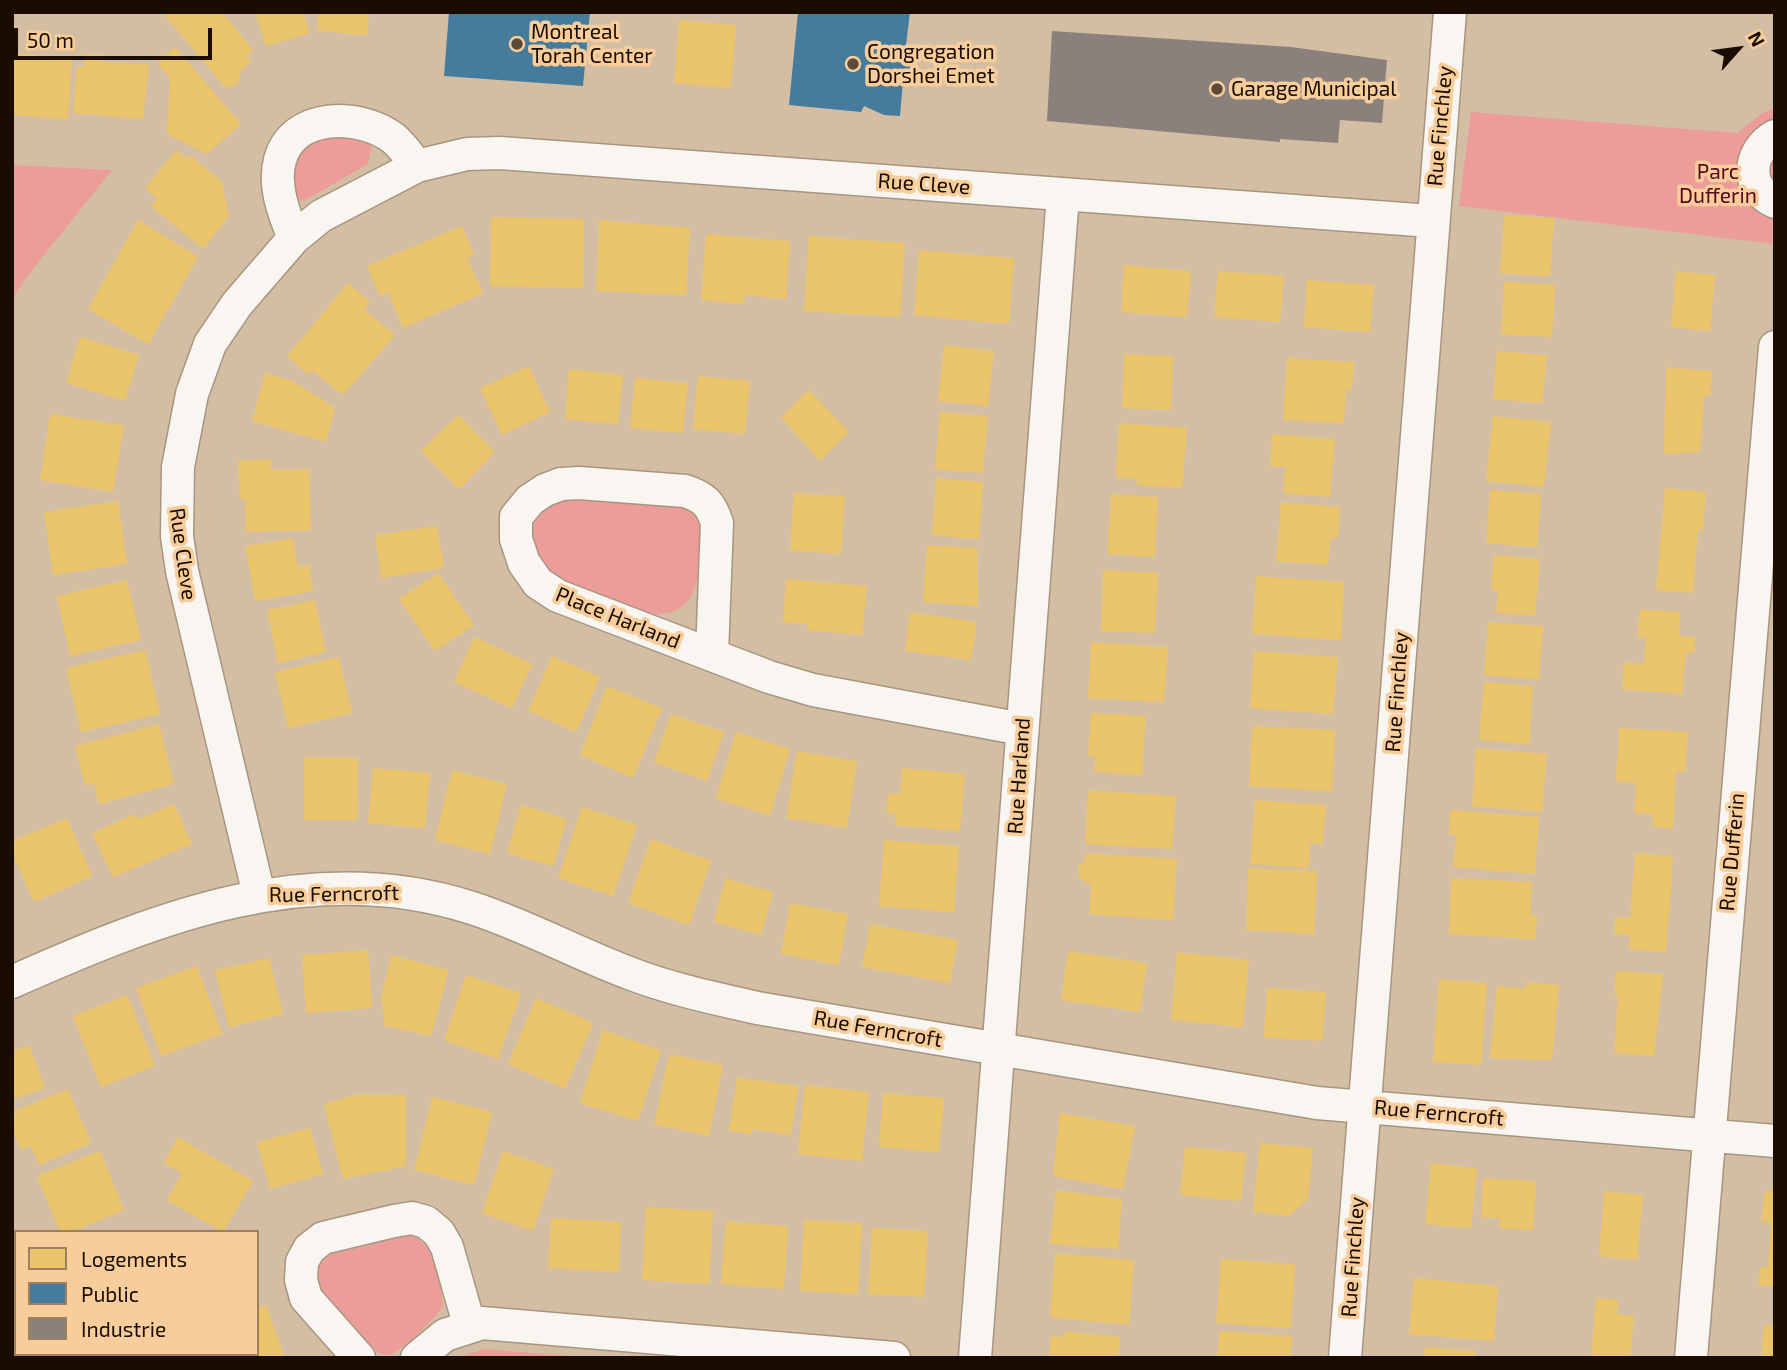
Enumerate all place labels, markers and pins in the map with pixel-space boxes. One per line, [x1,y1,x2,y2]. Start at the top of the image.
place label: Montreal Torah Center [531,19,653,69]
marker: Montreal Torah Center [509,36,525,52]
place label: Congregation Dorshei Emet [867,39,995,89]
marker: Congregation Dorshei Emet [845,56,861,72]
place label: Garage Municipal [1231,76,1396,102]
marker: Garage Municipal [1209,81,1225,97]

